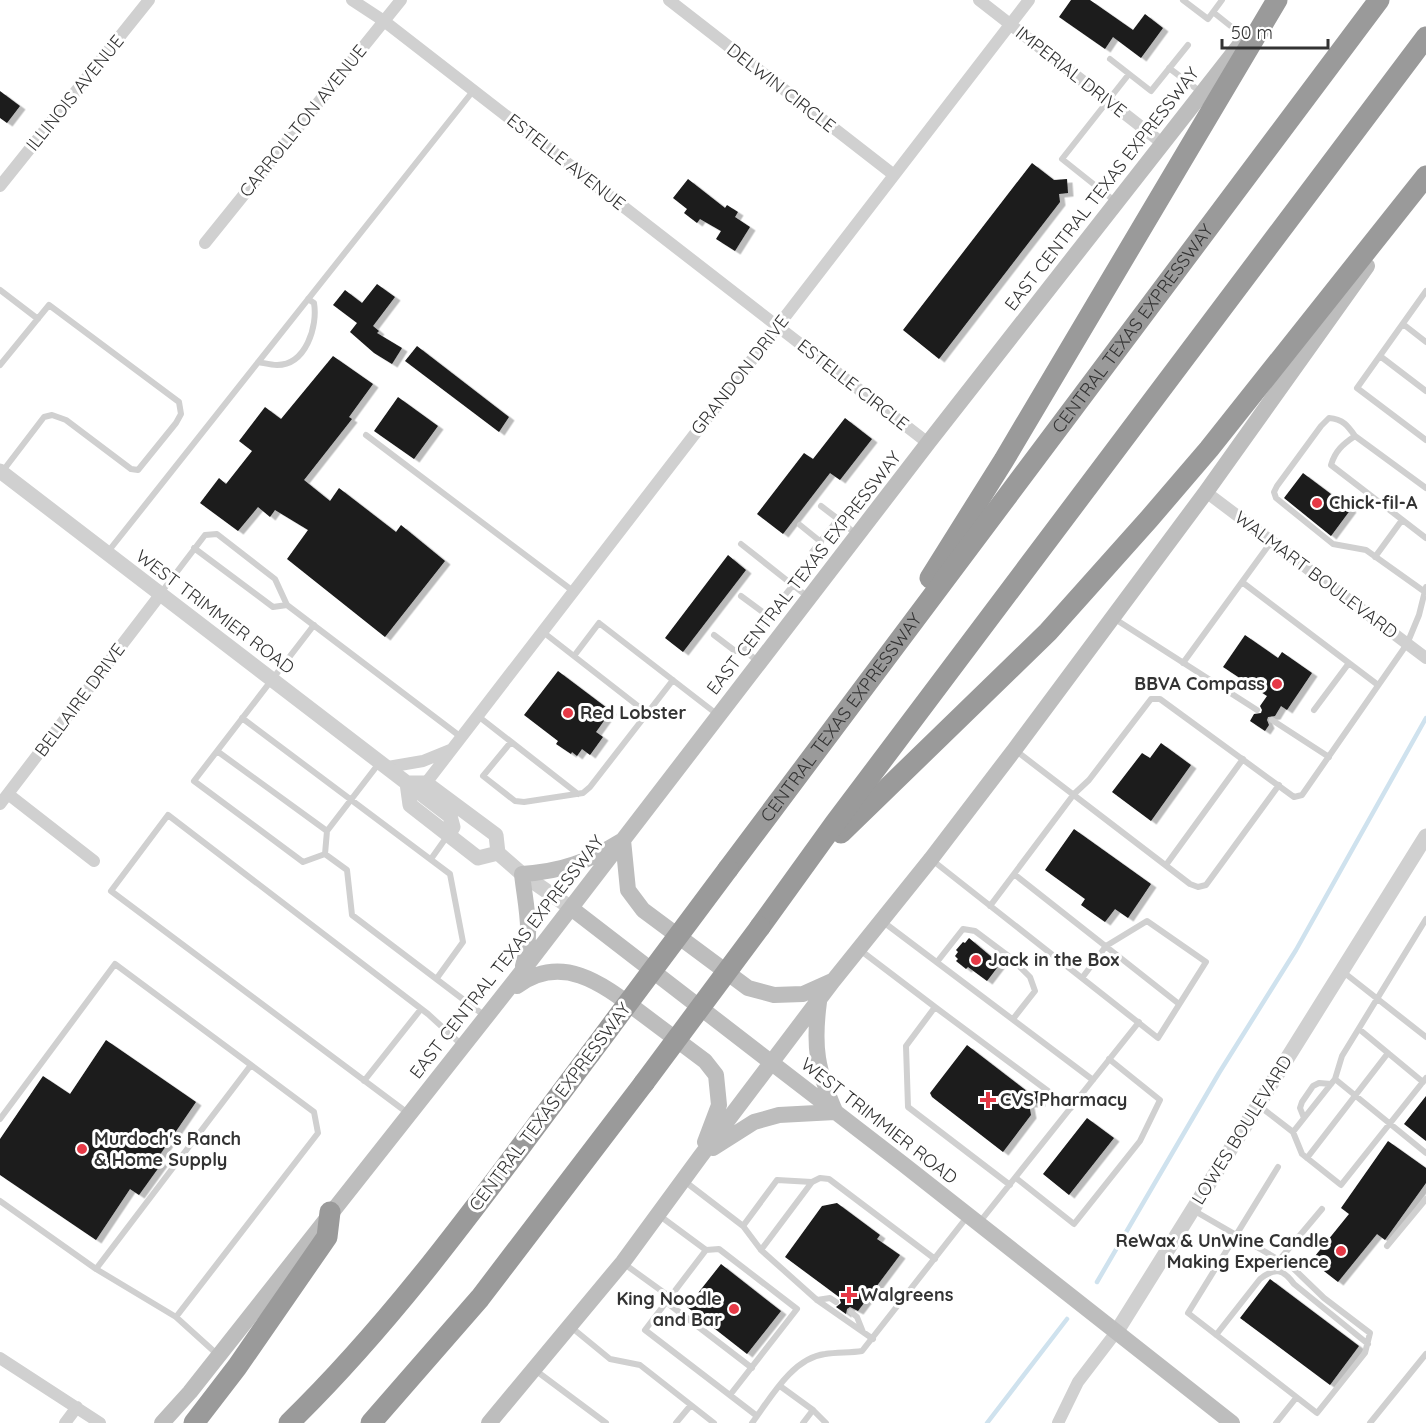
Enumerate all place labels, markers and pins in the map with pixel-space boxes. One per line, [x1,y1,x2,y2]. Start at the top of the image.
place label: Chick-fil-A [1329,491,1418,514]
marker: Chick-fil-A [1310,496,1324,510]
place label: BBVA Compass [1134,672,1265,695]
marker: BBVA Compass [1270,677,1284,691]
place label: Red Lobster [580,701,686,724]
marker: Red Lobster [561,706,575,720]
place label: Jack in the Box [988,948,1119,971]
marker: Jack in the Box [969,953,983,967]
place label: CVS Pharmacy [1000,1088,1127,1111]
marker: CVS Pharmacy [981,1093,995,1107]
place label: Murdoch's Ranch & Home Supply [94,1127,241,1171]
marker: Murdoch's Ranch & Home Supply [75,1142,89,1156]
place label: ReWax & UnWine Candle Making Experience [1116,1229,1329,1273]
marker: ReWax & UnWine Candle Making Experience [1334,1244,1348,1258]
place label: Walgreens [861,1283,954,1306]
place label: King Noodle and Bar [616,1287,722,1331]
marker: Walgreens [842,1288,856,1302]
marker: King Noodle and Bar [727,1302,741,1316]

